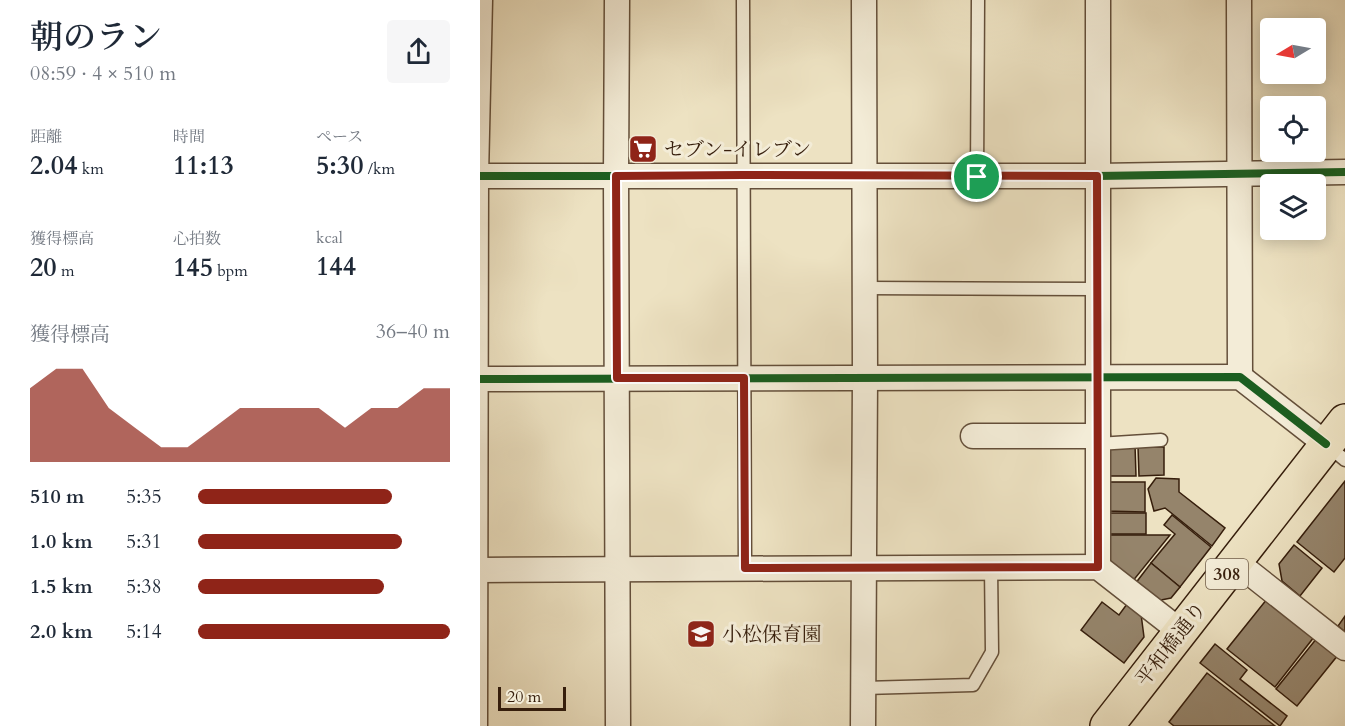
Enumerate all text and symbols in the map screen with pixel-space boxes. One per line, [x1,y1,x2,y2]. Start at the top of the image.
text: 朝のラン [30,15,162,60]
north arrow [1260,18,1326,84]
map controls [1260,18,1326,240]
button: share [387,20,450,83]
text: 08:59 · 4 × 510 m [30,60,176,87]
button: locate [1260,96,1326,162]
text: 距離 [30,126,62,148]
text: 時間 [173,126,205,148]
text: ペース [316,126,363,148]
supermarket icon: セブン-イレブン [627,133,659,165]
place label: セブン-イレブン [664,136,811,163]
text: 2.04 [30,148,78,183]
text: 11:13 [173,148,234,183]
text: 5:30 [316,148,364,183]
pin [951,151,1002,202]
text: km [78,158,104,180]
text: /km [364,158,395,180]
icon: arrive [960,160,993,193]
button: layers [1260,174,1326,240]
text: kcal [316,227,343,249]
text: 獲得標高 [30,228,94,250]
text: 心拍数 [173,228,221,250]
text: 144 [316,249,356,284]
text: 20 [30,250,57,285]
text: 145 [173,250,213,285]
text: m [57,260,74,282]
text: bpm [213,260,248,282]
text: 36–40 m [376,318,450,345]
text: 獲得標高 [30,321,110,348]
text: 510 m [30,483,85,510]
text: 5:35 [126,483,162,510]
text: 1.0 km [30,528,93,555]
text: 5:31 [126,528,162,555]
road number: 308 [1206,559,1248,589]
text: 1.5 km [30,573,93,600]
text: 5:38 [126,573,162,600]
street label: 平和橋通り [1130,596,1212,692]
text: 2.0 km [30,618,93,645]
text: 5:14 [126,618,162,645]
school or university icon: 小松保育園 [685,618,717,650]
place label: 小松保育園 [722,621,822,648]
scale bar [498,684,566,712]
text: 20 m [507,686,541,708]

